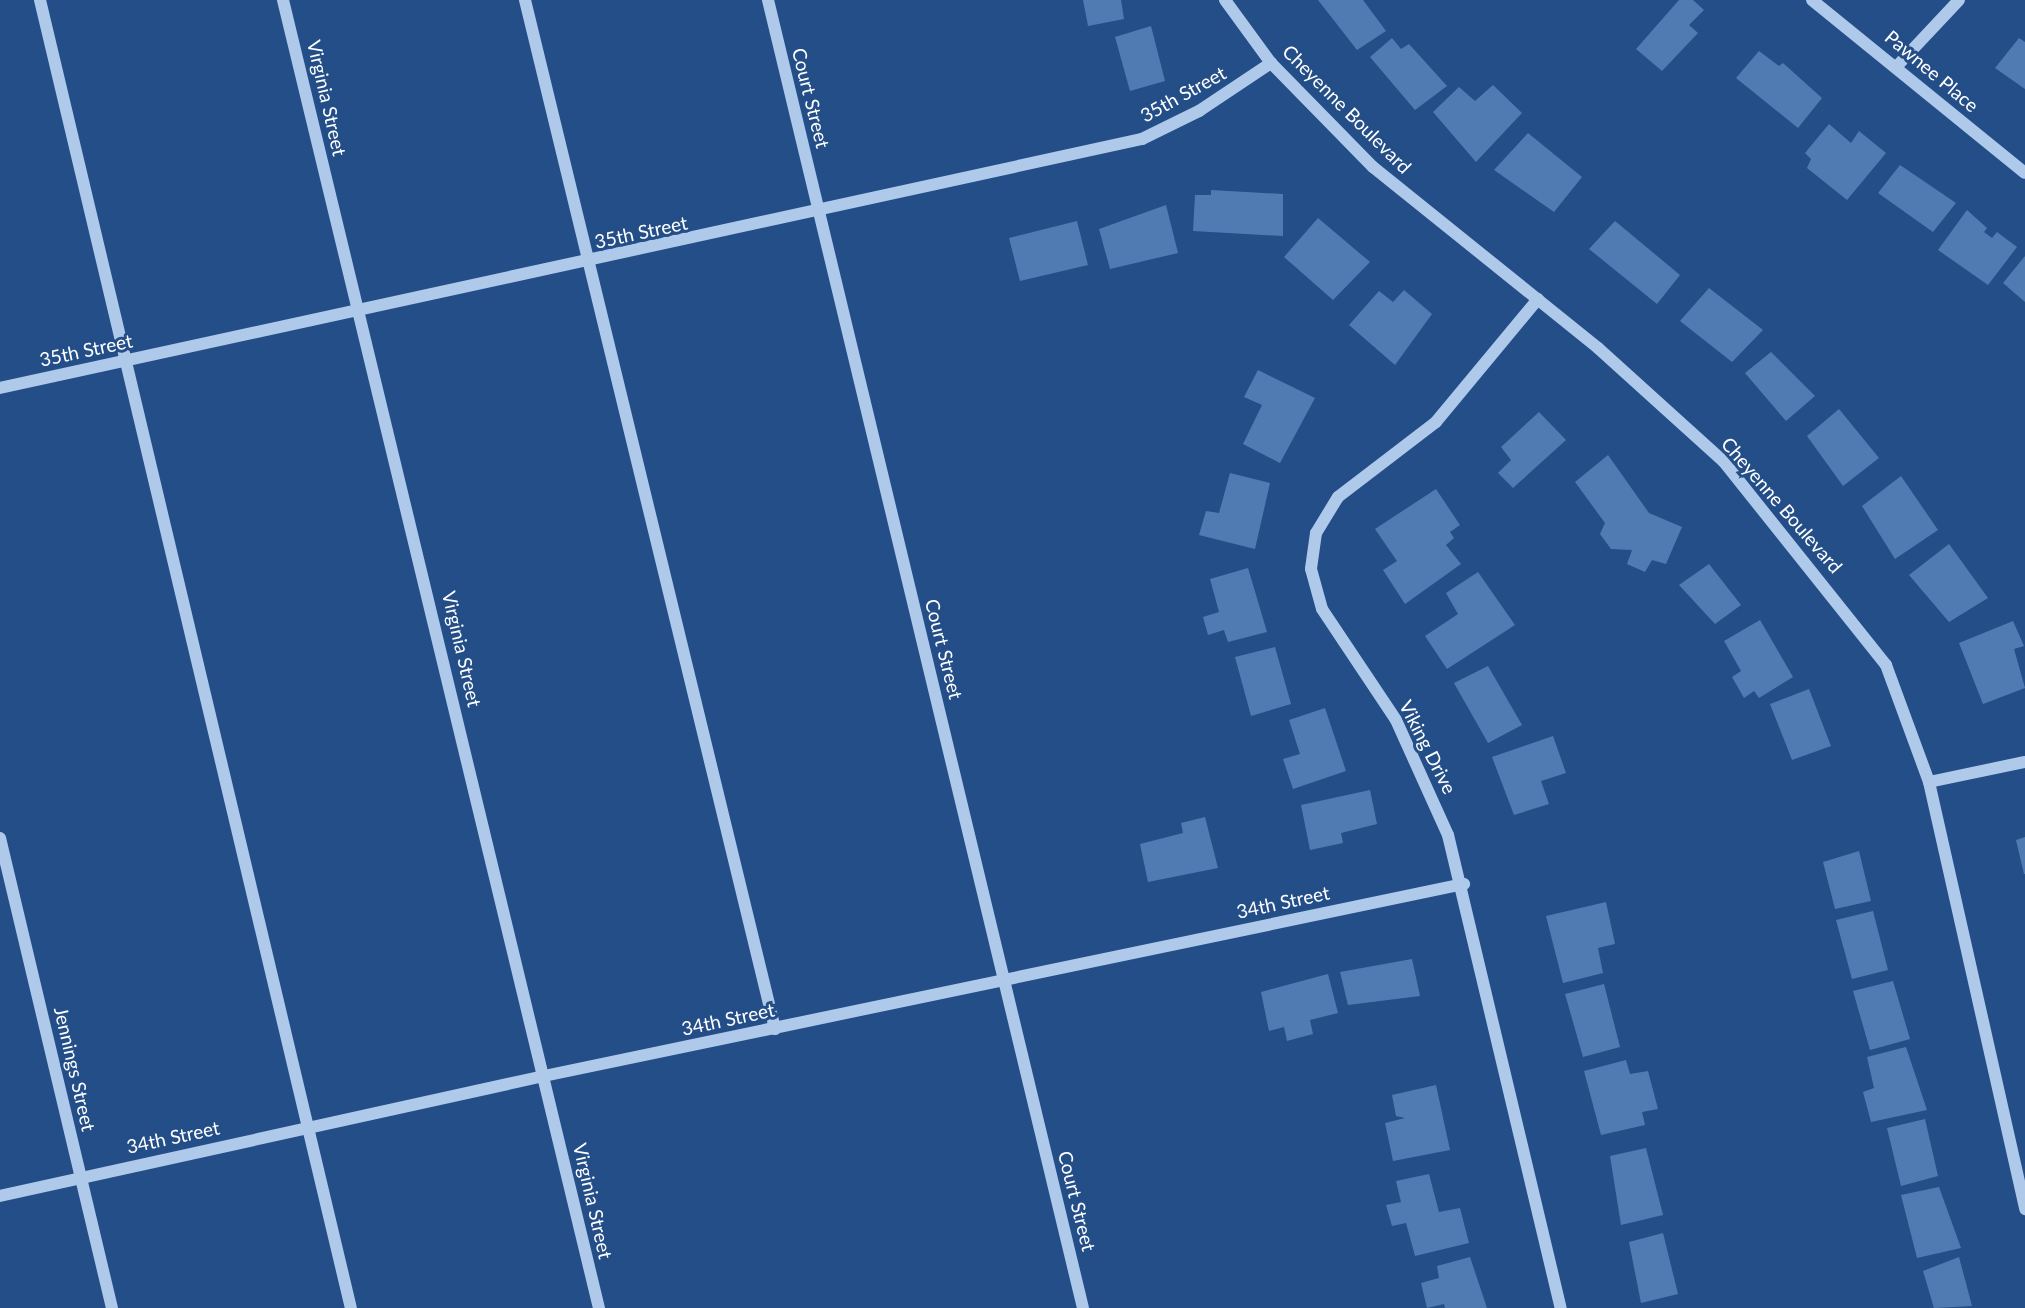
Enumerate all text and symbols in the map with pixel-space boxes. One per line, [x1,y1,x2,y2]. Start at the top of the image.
street label: Pawnee Place [1881,25,1983,117]
street label: Virginia Street [303,38,351,158]
street label: Cheyenne Boulevard [1278,40,1416,178]
street label: Court Street [788,46,834,150]
street label: 35th Street [1136,61,1230,127]
street label: 35th Street [592,211,690,253]
street label: 35th Street [37,329,135,371]
street label: Cheyenne Boulevard [1717,432,1847,578]
street label: Virginia Street [438,589,486,709]
street label: Court Street [921,597,967,701]
street label: Viking Drive [1395,696,1461,798]
street label: 34th Street [1234,881,1332,923]
street label: 34th Street [679,998,777,1040]
street label: Jennings Street [50,1005,100,1133]
street label: 34th Street [124,1116,222,1158]
street label: Virginia Street [569,1141,617,1261]
street label: Court Street [1054,1149,1100,1253]

